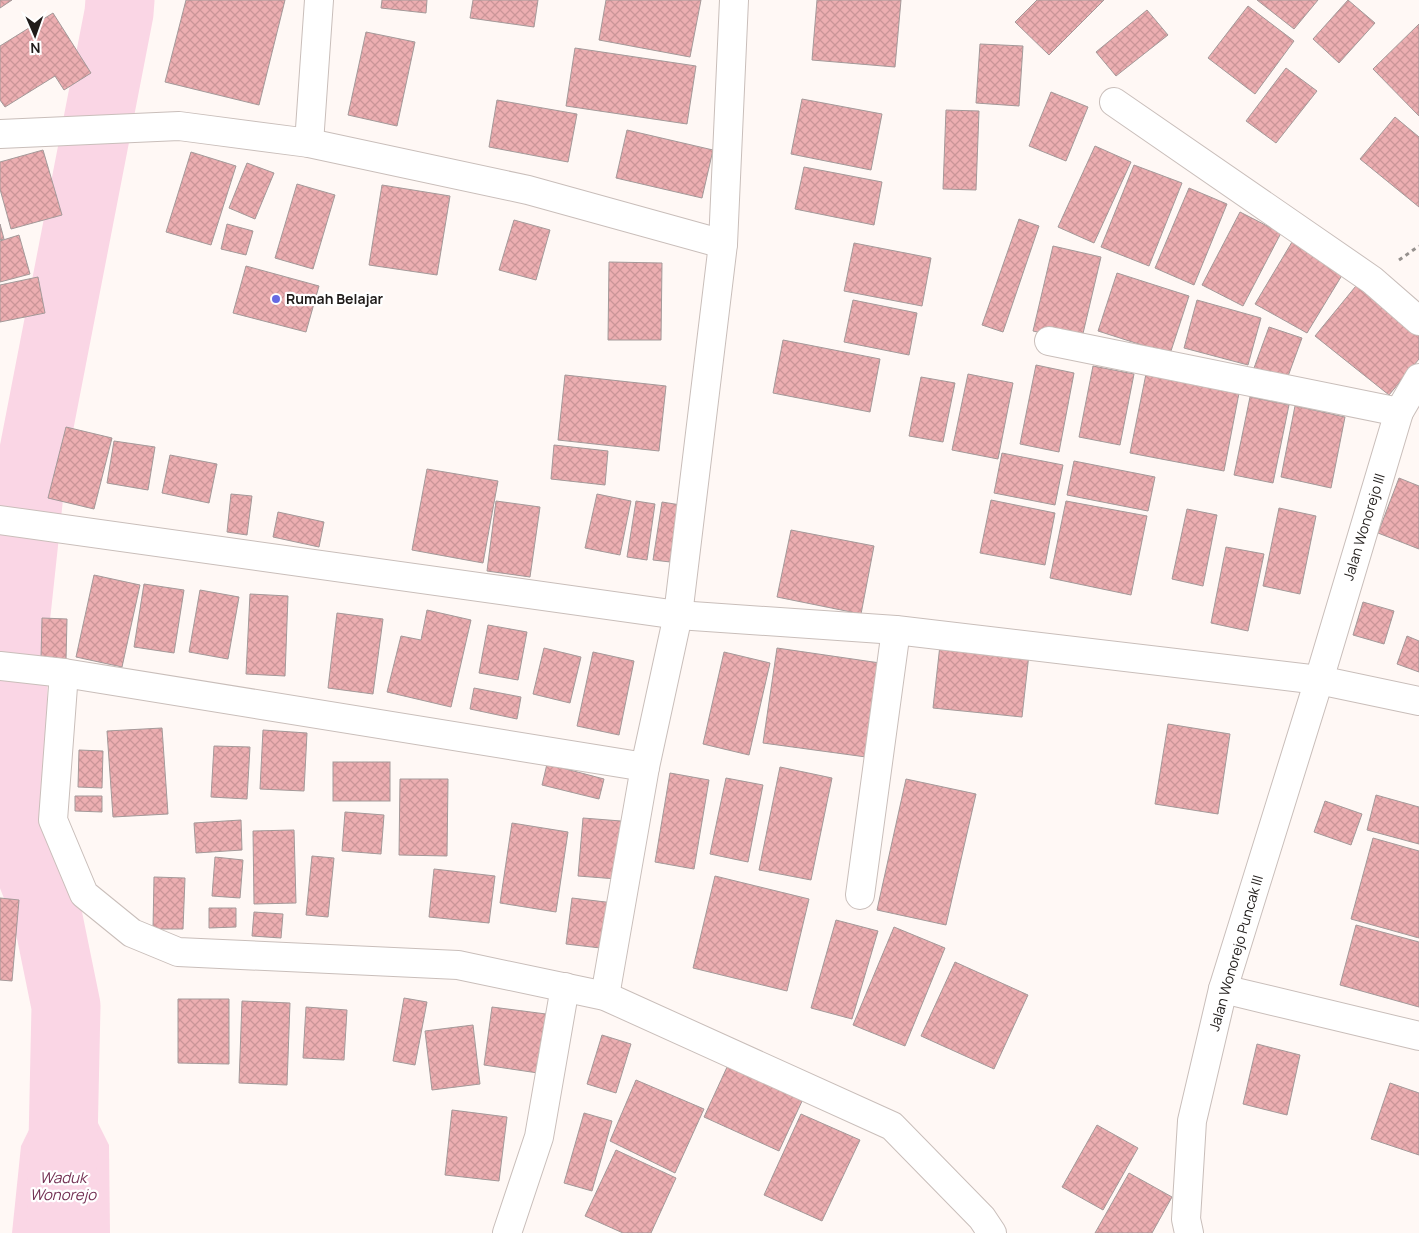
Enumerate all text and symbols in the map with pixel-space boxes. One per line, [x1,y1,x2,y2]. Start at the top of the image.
north arrow [10,10,60,60]
text: N [30,39,41,58]
place label: Rumah Belajar [286,289,384,308]
marker: Rumah Belajar [270,293,282,305]
street label: Jalan Wonorejo III [1338,471,1389,583]
street label: Jalan Wonorejo Puncak III [1204,873,1267,1033]
water label: Waduk Wonorejo [30,1167,97,1205]

